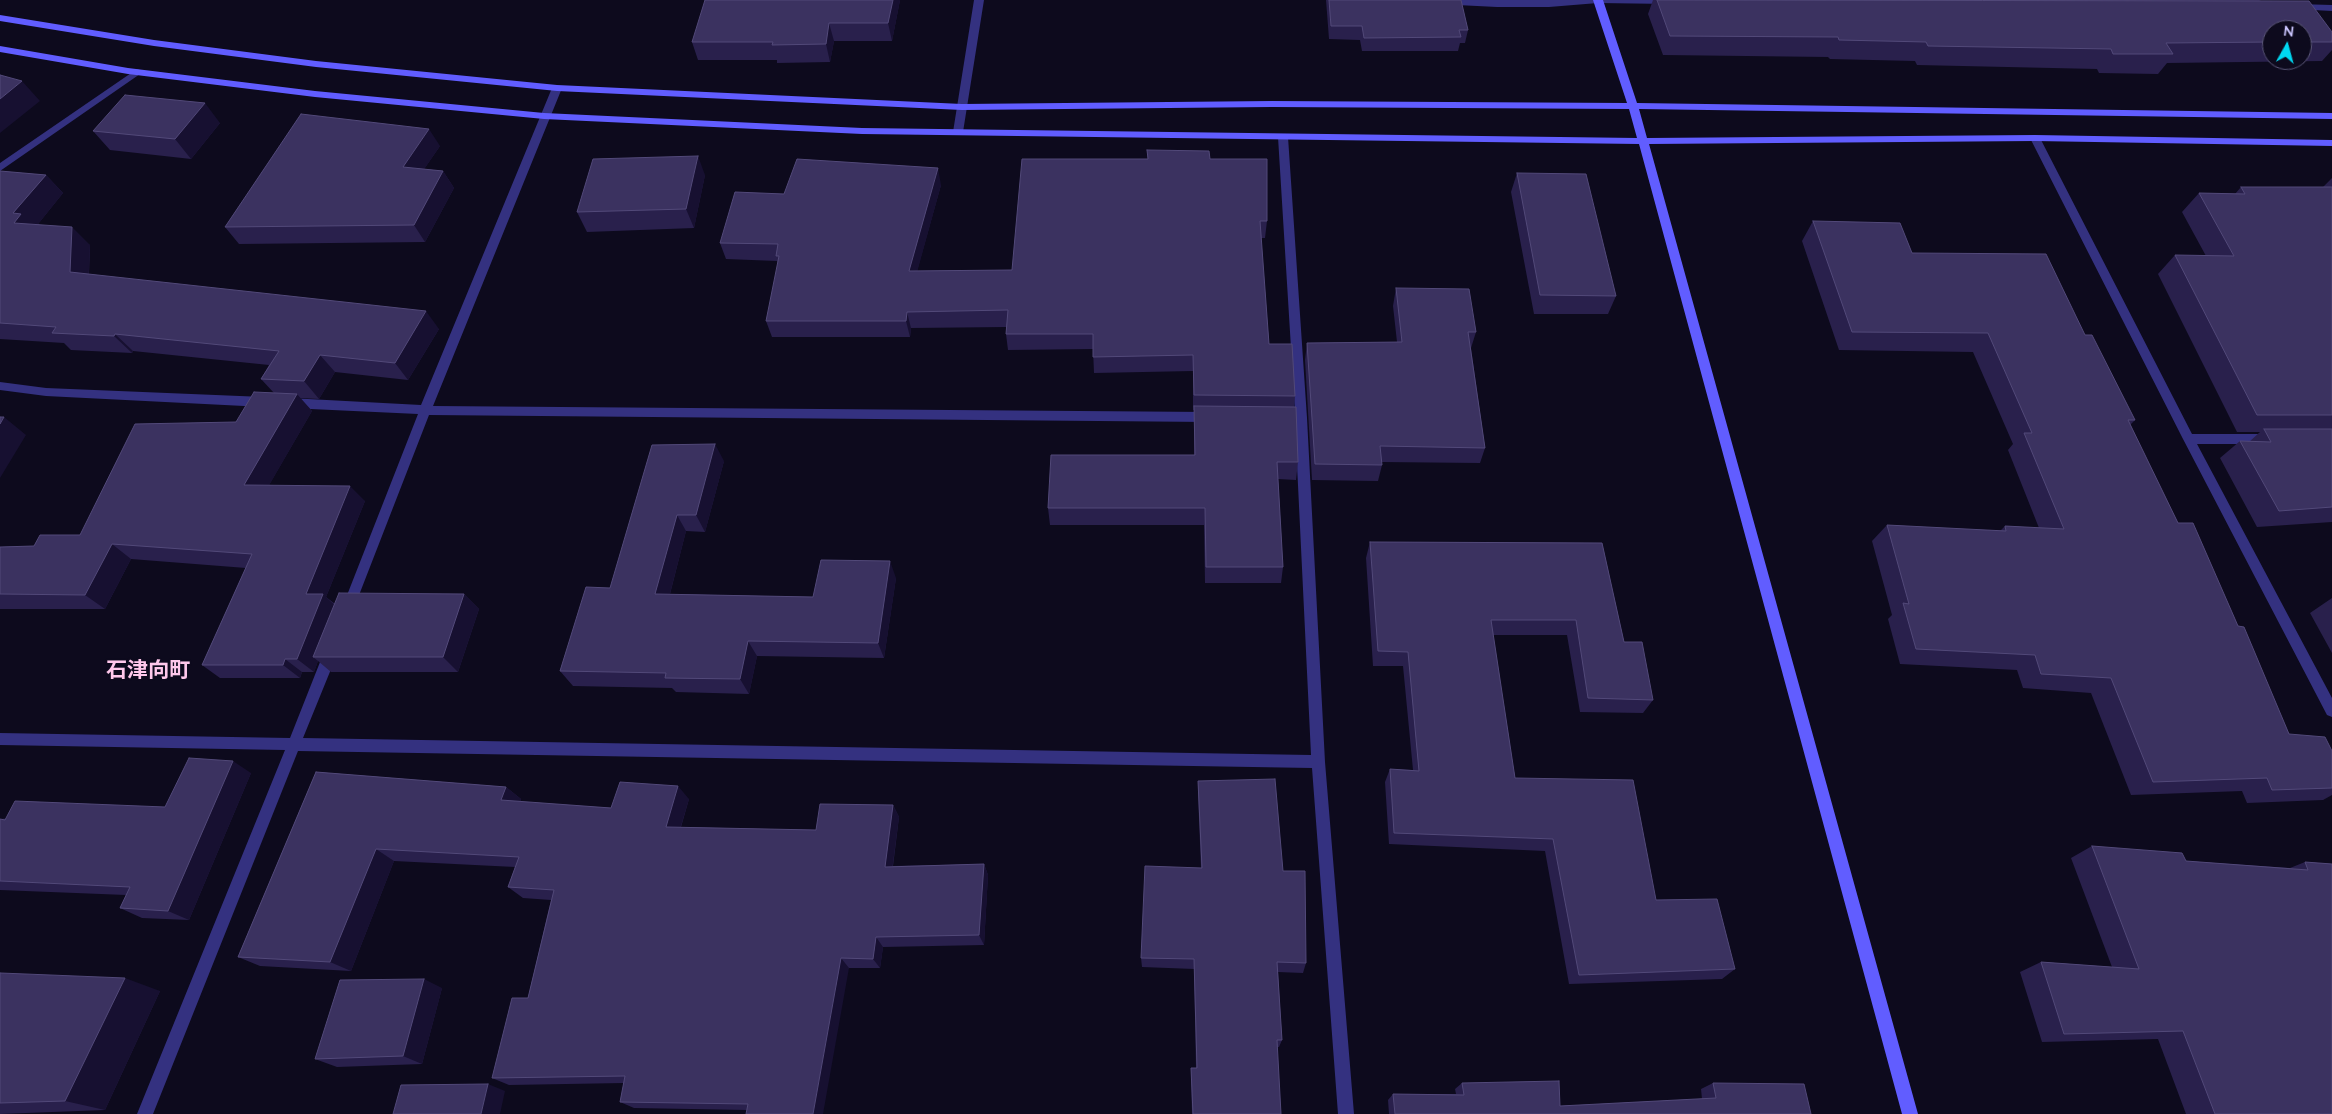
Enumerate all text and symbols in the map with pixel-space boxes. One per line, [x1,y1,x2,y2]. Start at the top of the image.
north arrow [2262,20,2312,70]
text: N [2282,22,2295,41]
district label: 石津向町 [106,658,190,684]

